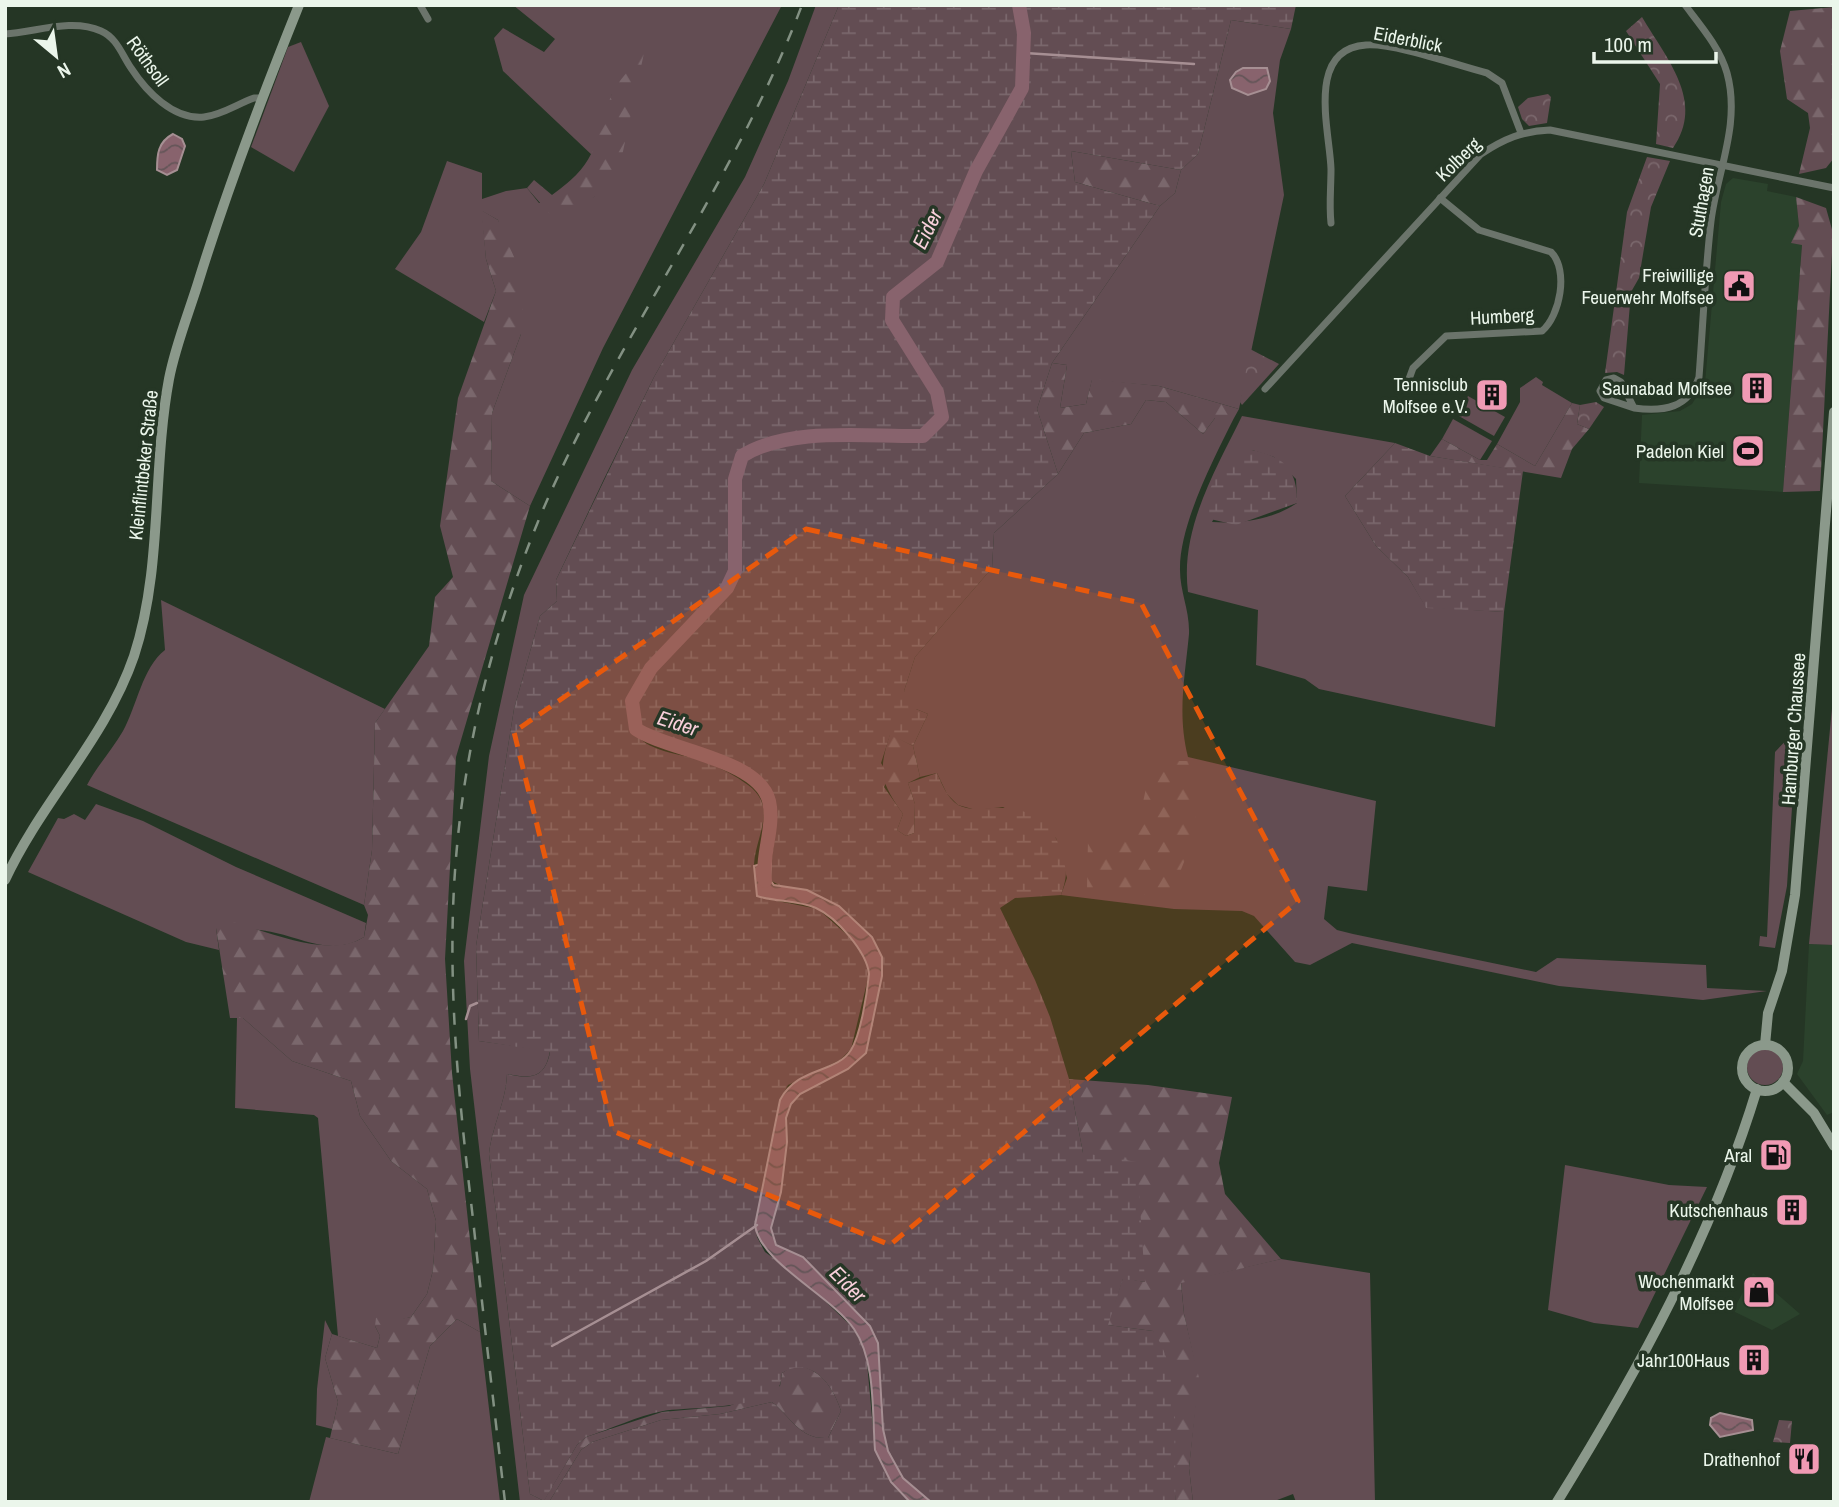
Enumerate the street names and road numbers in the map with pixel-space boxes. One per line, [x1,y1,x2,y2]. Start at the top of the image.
street label: Eiderblick [1372,20,1445,58]
street label: Röthsoll [121,31,175,91]
street label: Kolberg [1430,131,1487,187]
street label: Stuthagen [1682,165,1720,239]
street label: Humberg [1469,301,1535,331]
street label: Kleinflintbeker Straße [122,389,164,541]
street label: Hamburger Chaussee [1775,652,1811,806]

